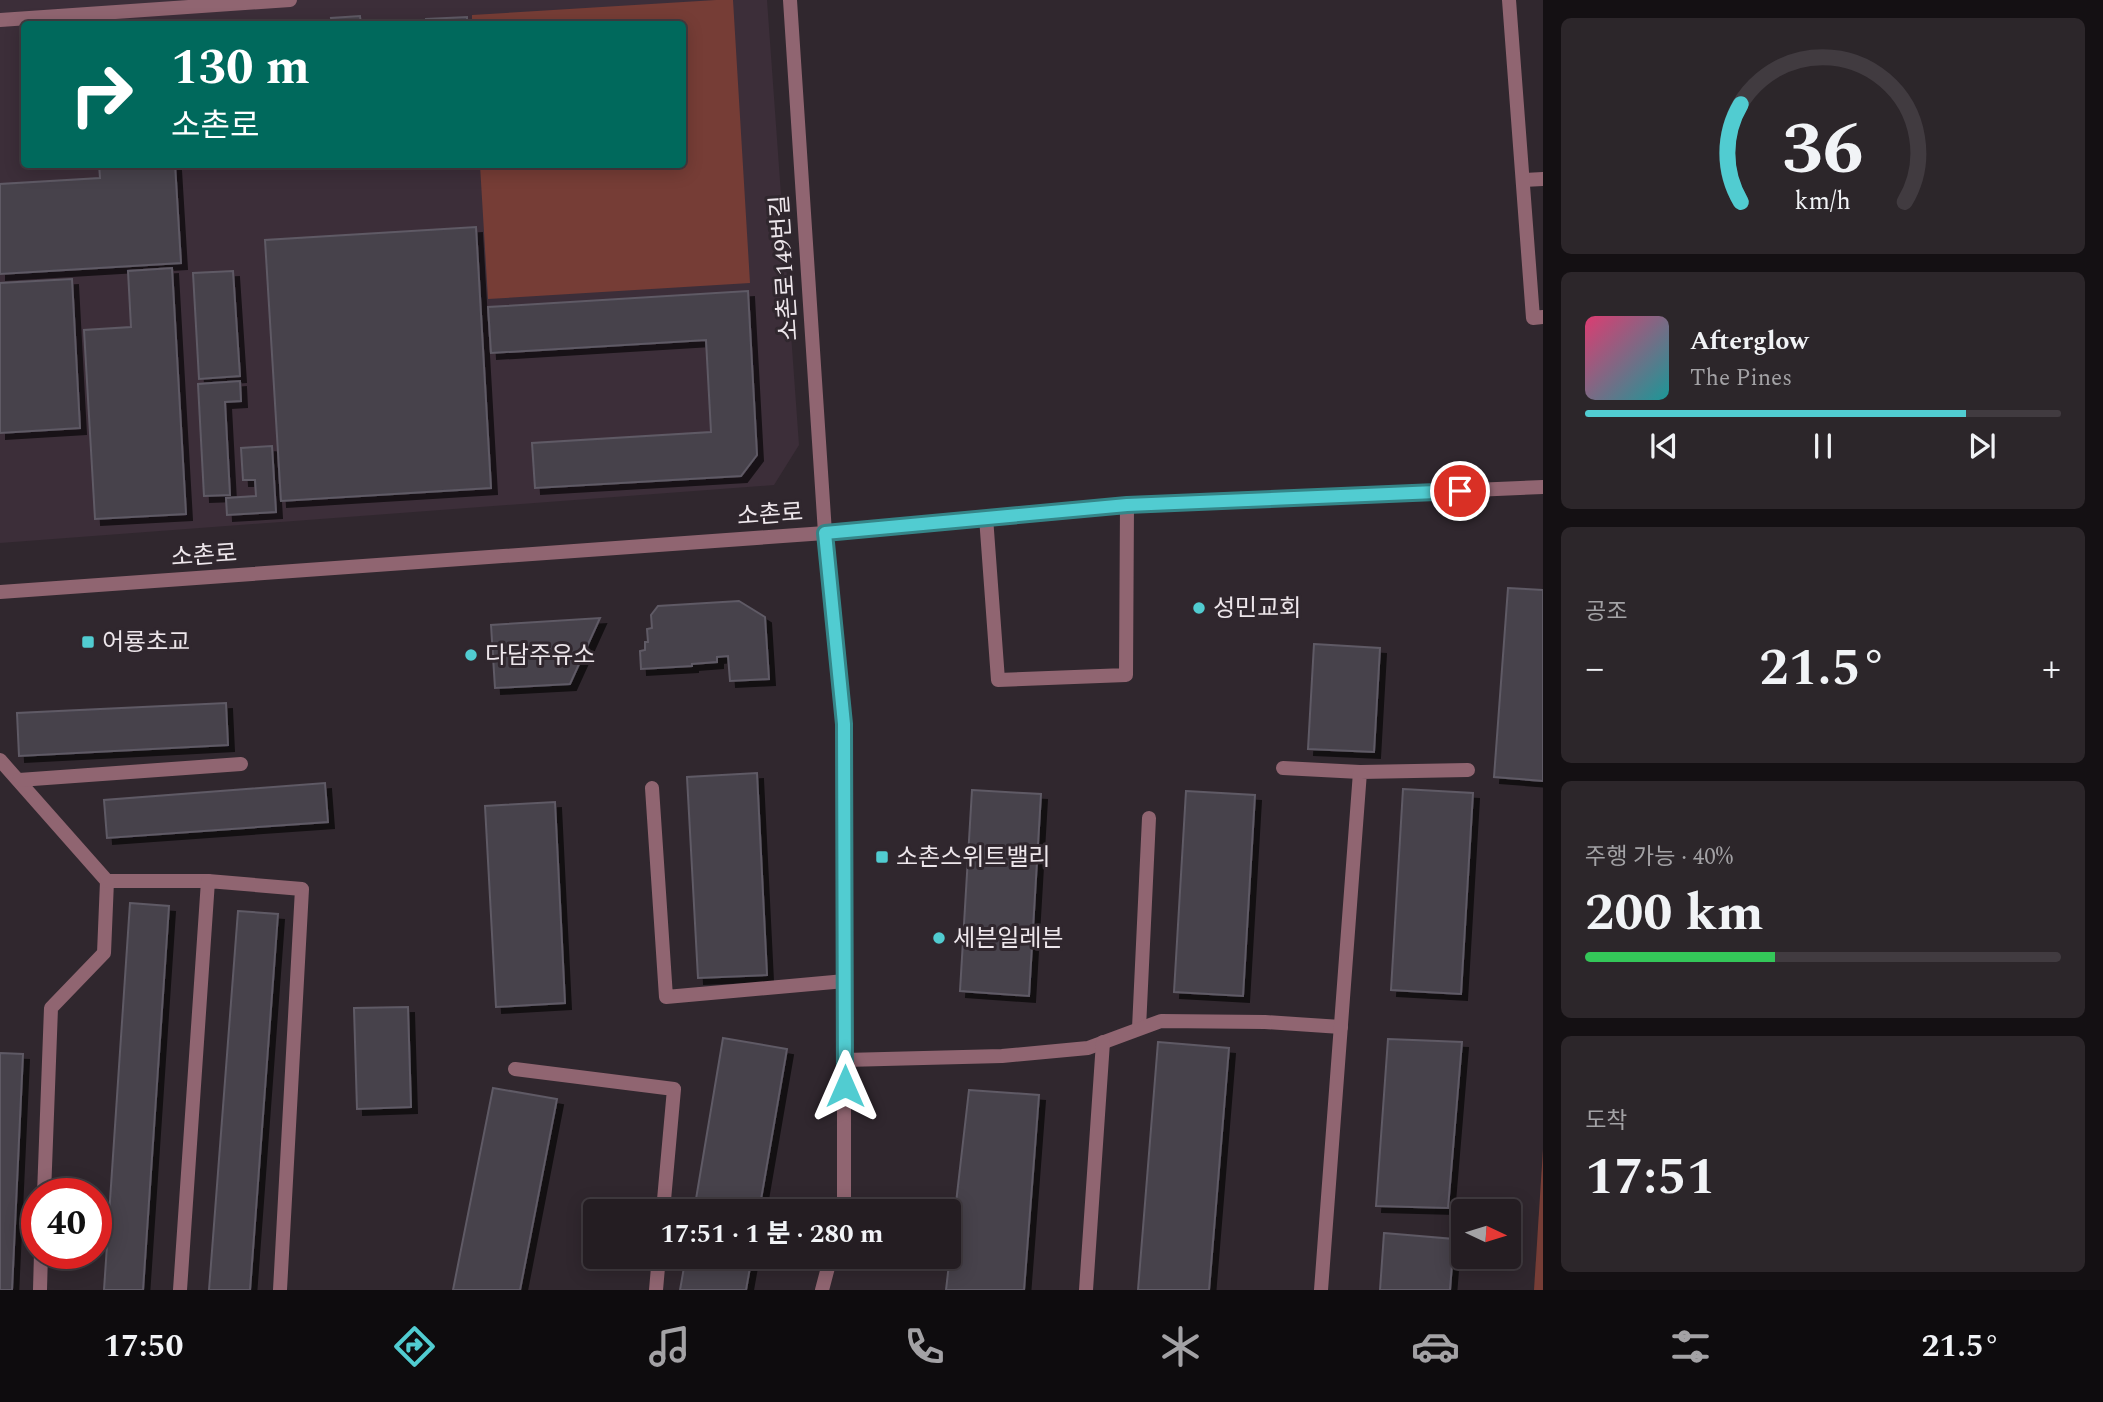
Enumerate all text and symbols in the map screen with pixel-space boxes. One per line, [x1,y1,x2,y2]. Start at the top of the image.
text: 130 m [171,31,310,106]
icon: right [56,49,147,140]
text: 36 [1782,96,1864,207]
text: 소촌로 [171,102,259,151]
text: km/h [1795,183,1851,221]
street label: 소촌로149번길 [762,194,808,342]
text: Afterglow [1690,321,1809,361]
text: The Pines [1690,361,1792,396]
icon: previous [1645,427,1683,465]
icon: pause [1804,427,1842,465]
icon: next [1963,427,2001,465]
pin [1430,461,1490,521]
icon: arrive [1441,472,1479,510]
street label: 소촌로 [736,495,804,535]
street label: 소촌로 [170,536,238,576]
place label: 성민교회 [1213,591,1301,627]
text: 공조 [1585,595,1627,630]
marker: 성민교회 [1191,600,1207,616]
place label: 어룡초교 [102,625,190,661]
text: 21.5° [1759,629,1887,708]
marker: 어룡초교 [80,634,96,650]
place label: 다담주유소 [485,638,595,674]
text: − [1585,640,1604,698]
text: + [2042,640,2061,698]
marker: 다담주유소 [463,647,479,663]
place label: 소촌스위트밸리 [896,840,1051,876]
text: 주행 가능 · 40% [1585,840,1733,875]
marker: 소촌스위트밸리 [874,849,890,865]
text: 200 km [1585,874,1764,953]
place label: 세븐일레븐 [953,921,1063,957]
marker: 세븐일레븐 [931,930,947,946]
position arrow [808,1049,882,1123]
text: 도착 [1585,1104,1627,1139]
text: 17:51 [1585,1138,1716,1217]
speed limit sign: 40 [21,1178,112,1269]
north arrow [1451,1199,1521,1269]
map controls [1451,1199,1521,1269]
text: 17:51 · 1 분 · 280 m [660,1214,884,1254]
text: 17:50 [103,1322,184,1371]
icon: directions [390,1322,439,1371]
icon: music [645,1322,694,1371]
icon: phone [900,1322,949,1371]
icon: climate [1156,1322,1205,1371]
icon: car [1411,1322,1460,1371]
icon: filters [1666,1322,1715,1371]
text: 21.5° [1921,1322,2000,1371]

